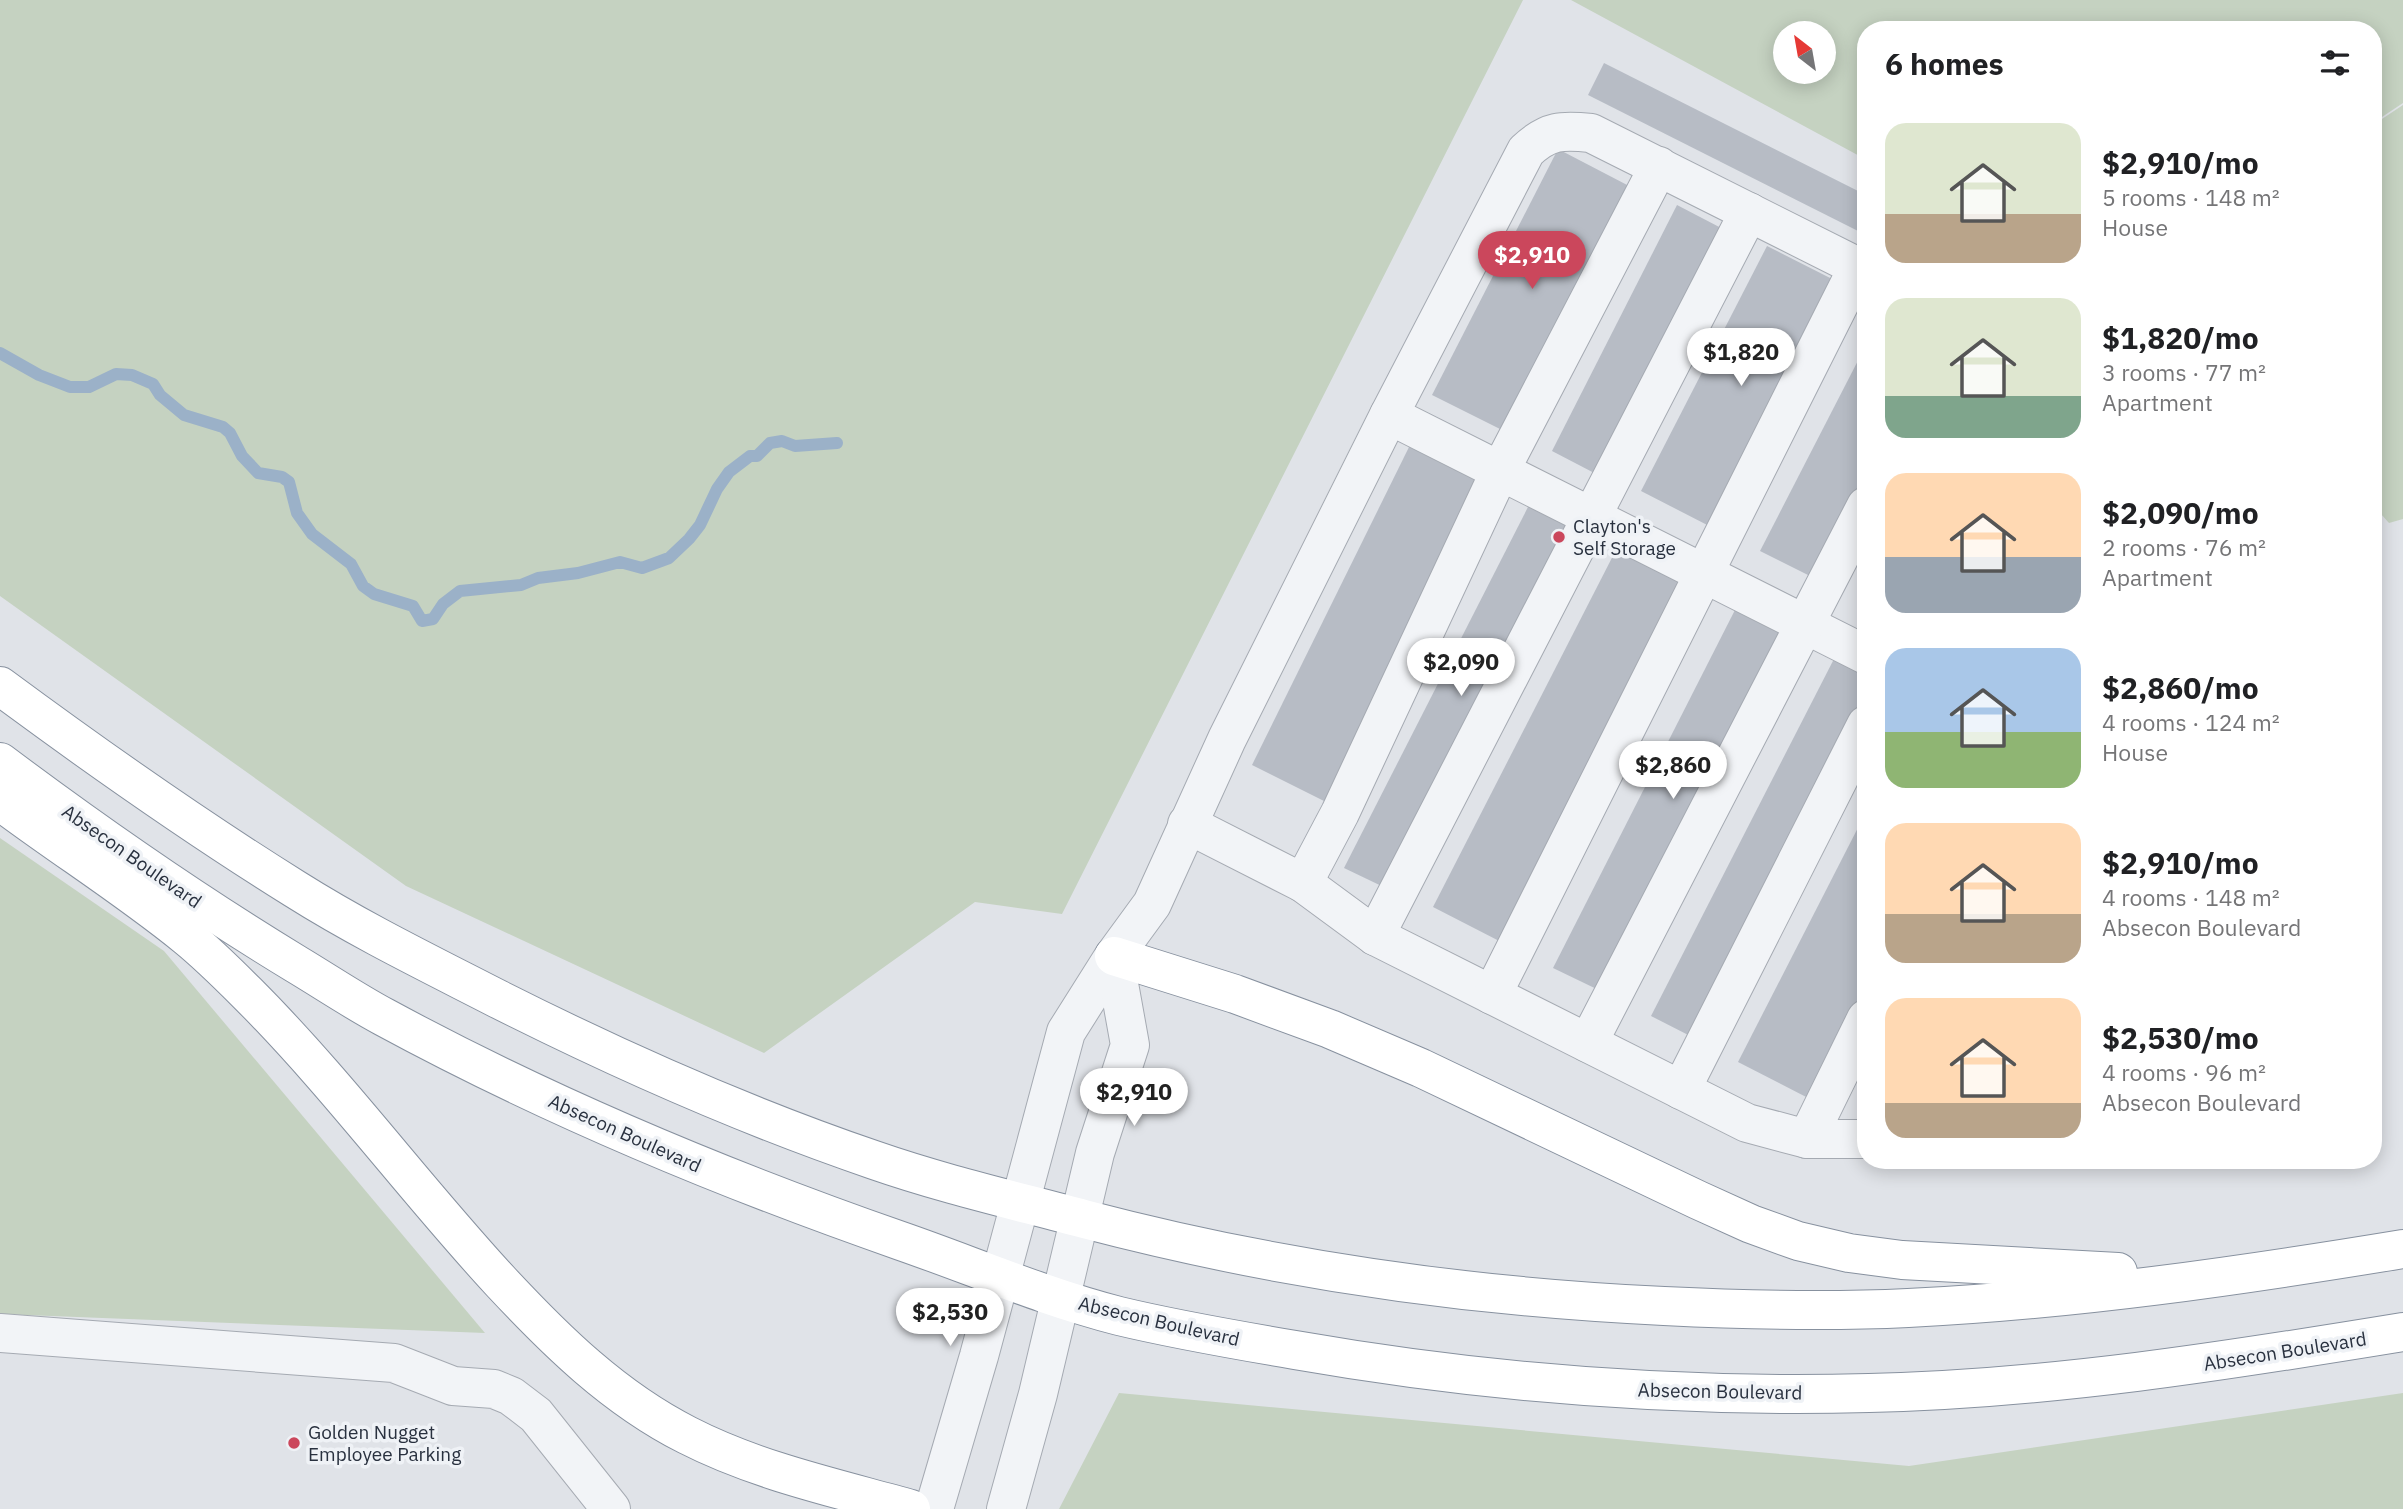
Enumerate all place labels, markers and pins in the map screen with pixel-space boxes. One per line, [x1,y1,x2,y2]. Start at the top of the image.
pin: $2,910 [1475,232,1589,291]
pin: $1,820 [1684,328,1798,388]
place label: Clayton's Self Storage [1573,514,1676,560]
marker: Clayton's Self Storage [1551,529,1567,545]
pin: $2,090 [1404,638,1518,698]
pin: $2,860 [1616,742,1730,801]
pin: $2,910 [1077,1068,1191,1128]
pin: $2,530 [893,1288,1007,1348]
place label: Golden Nugget Employee Parking [308,1420,461,1466]
marker: Golden Nugget Employee Parking [286,1435,302,1451]

